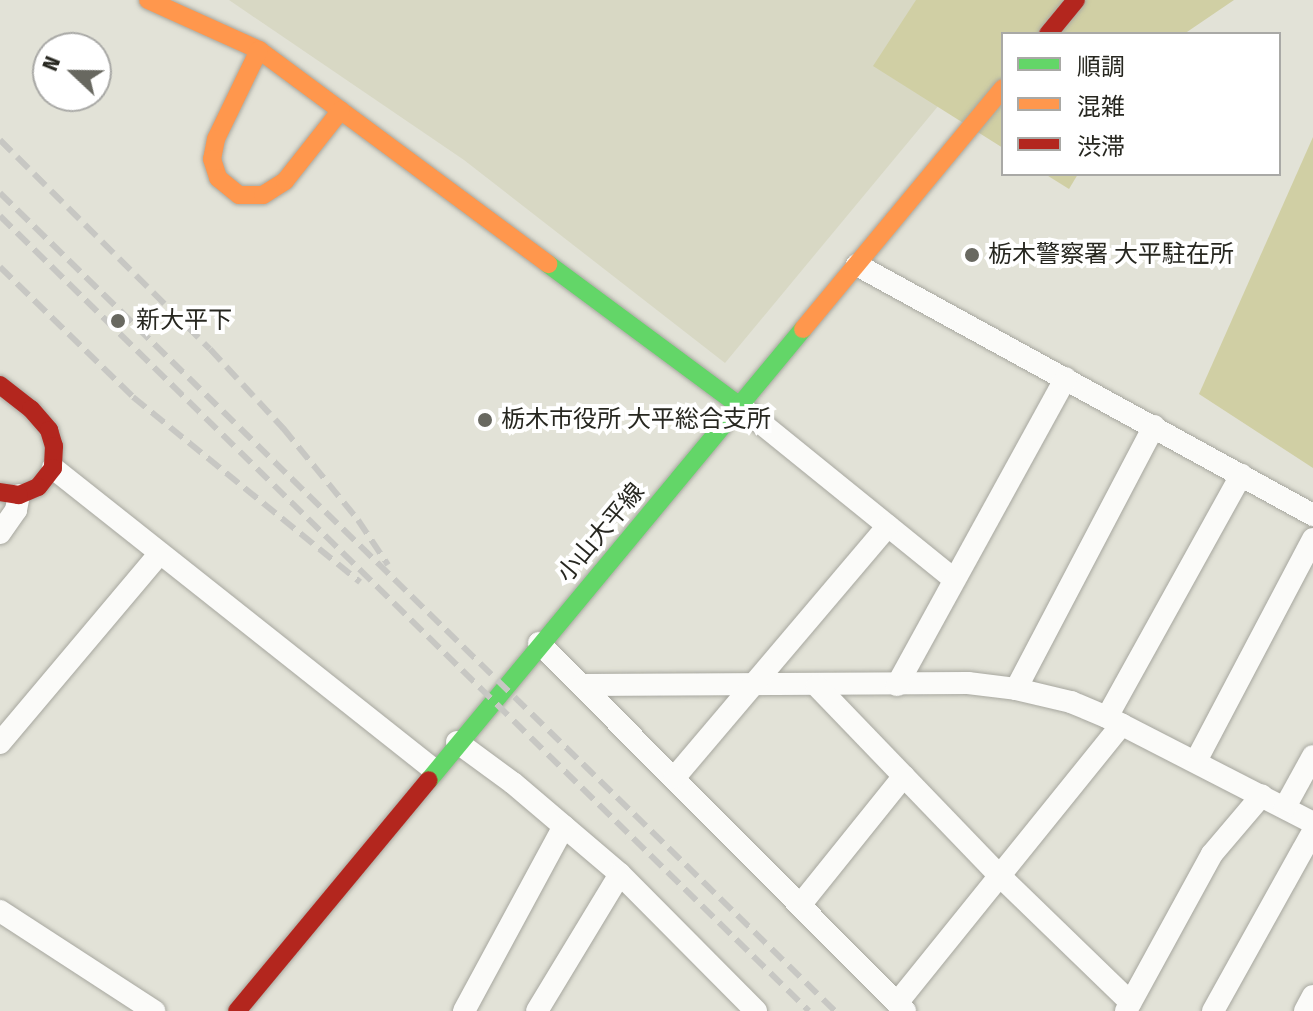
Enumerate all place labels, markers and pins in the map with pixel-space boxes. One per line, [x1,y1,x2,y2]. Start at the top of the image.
place label: 栃木警察署 大平駐在所 [988,241,1234,269]
marker: 栃木警察署 大平駐在所 [963,246,981,264]
place label: 新大平下 [136,307,232,335]
marker: 新大平下 [107,310,129,332]
place label: 栃木市役所 大平総合支所 [501,406,771,434]
marker: 栃木市役所 大平総合支所 [476,411,494,429]

